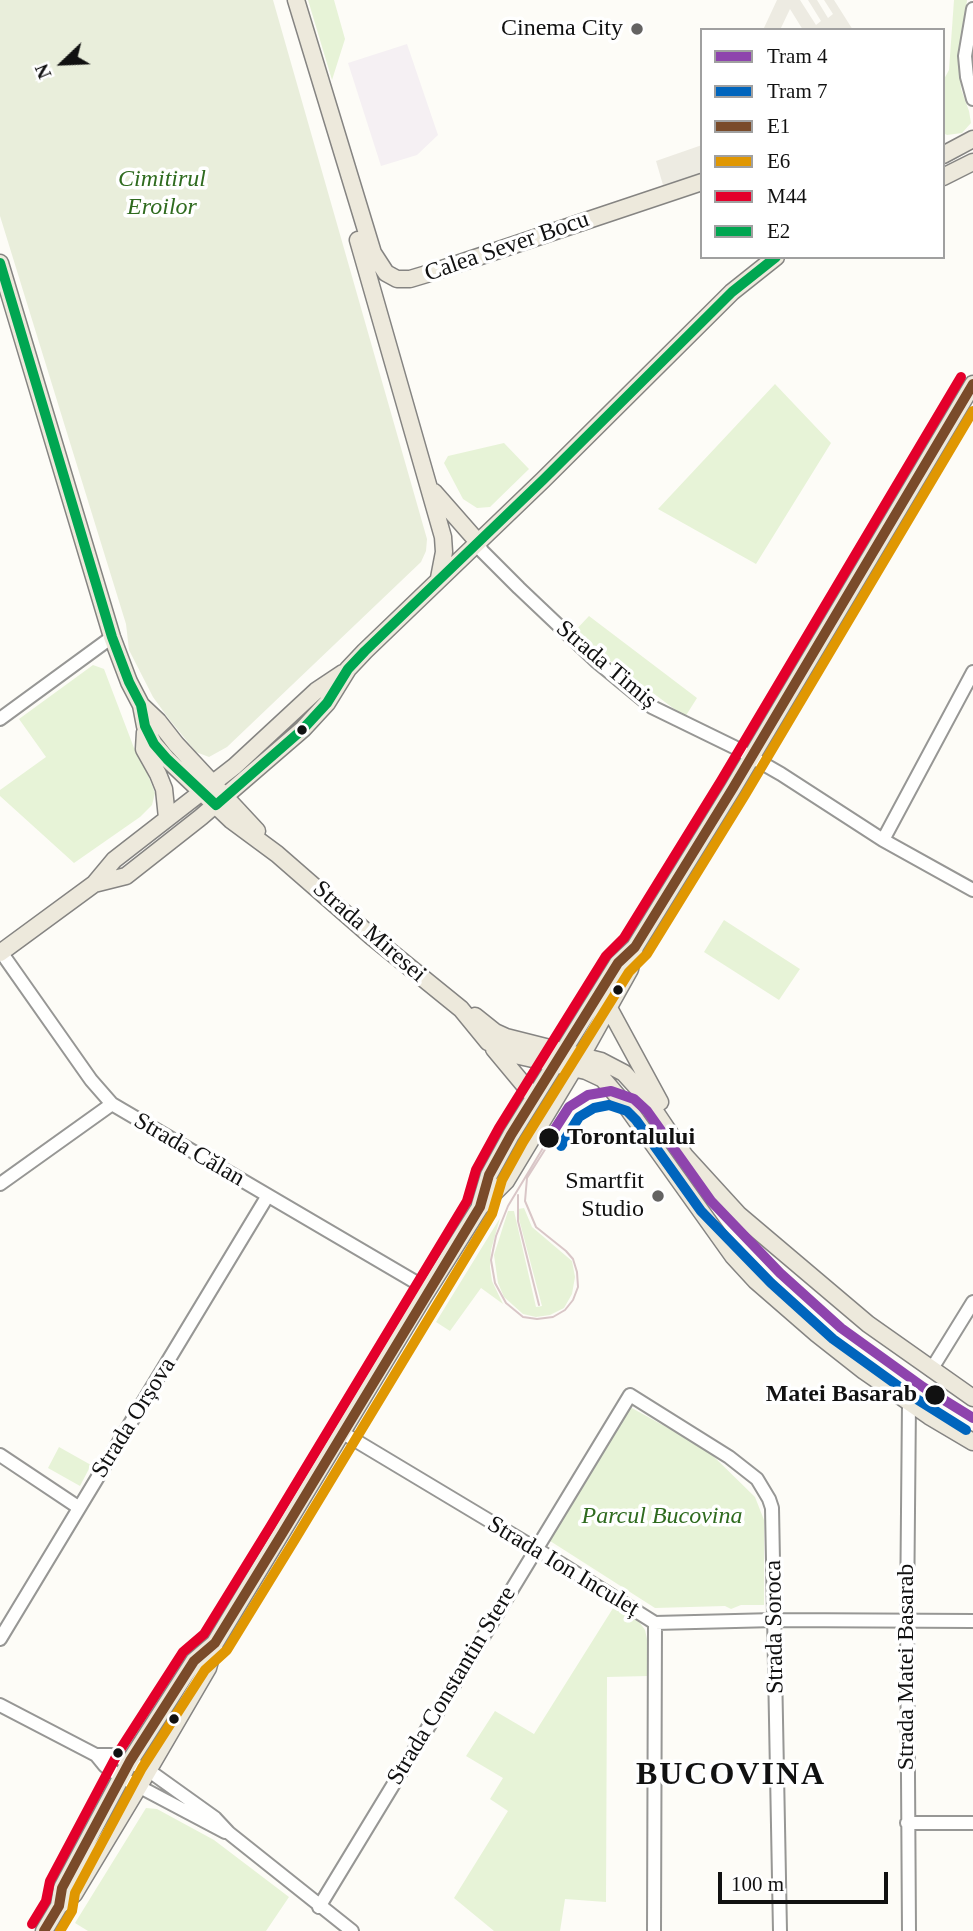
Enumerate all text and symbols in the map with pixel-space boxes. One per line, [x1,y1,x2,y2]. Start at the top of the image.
place label: Cinema City [501,15,623,43]
marker: Cinema City [629,21,645,37]
north arrow [28,28,98,98]
legend [700,28,945,259]
text: Tram 4 [767,44,828,68]
text: N [31,61,56,82]
text: Tram 7 [767,79,828,103]
text: E1 [767,114,790,138]
text: E6 [767,149,790,173]
park label: Cimitirul Eroilor [118,166,206,222]
text: M44 [767,184,807,208]
street label: Calea Sever Bocu [421,205,593,289]
text: E2 [767,219,790,243]
street label: Strada Timiș [550,615,662,715]
unlabelled marker [295,723,309,737]
street label: Strada Miresei [306,875,432,989]
unlabelled marker [611,983,625,997]
street label: Strada Călan [128,1107,250,1193]
place label: Torontalului [567,1124,695,1152]
marker: Torontalului [537,1126,561,1150]
place label: Smartfit Studio [565,1168,644,1224]
marker: Smartfit Studio [650,1188,666,1204]
street label: Strada Orșova [86,1352,182,1484]
place label: Matei Basarab [766,1381,917,1409]
marker: Matei Basarab [923,1383,947,1407]
park label: Parcul Bucovina [581,1503,743,1531]
street label: Strada Ion Inculeț [482,1510,644,1624]
street label: Strada Soroca [759,1560,791,1694]
street label: Strada Matei Basarab [893,1564,921,1770]
street label: Strada Constantin Stere [381,1581,523,1791]
unlabelled marker [167,1712,181,1726]
unlabelled marker [111,1746,125,1760]
district label: BUCOVINA [637,1757,825,1795]
scale bar [721,1857,891,1901]
text: 100 m [731,1872,784,1896]

